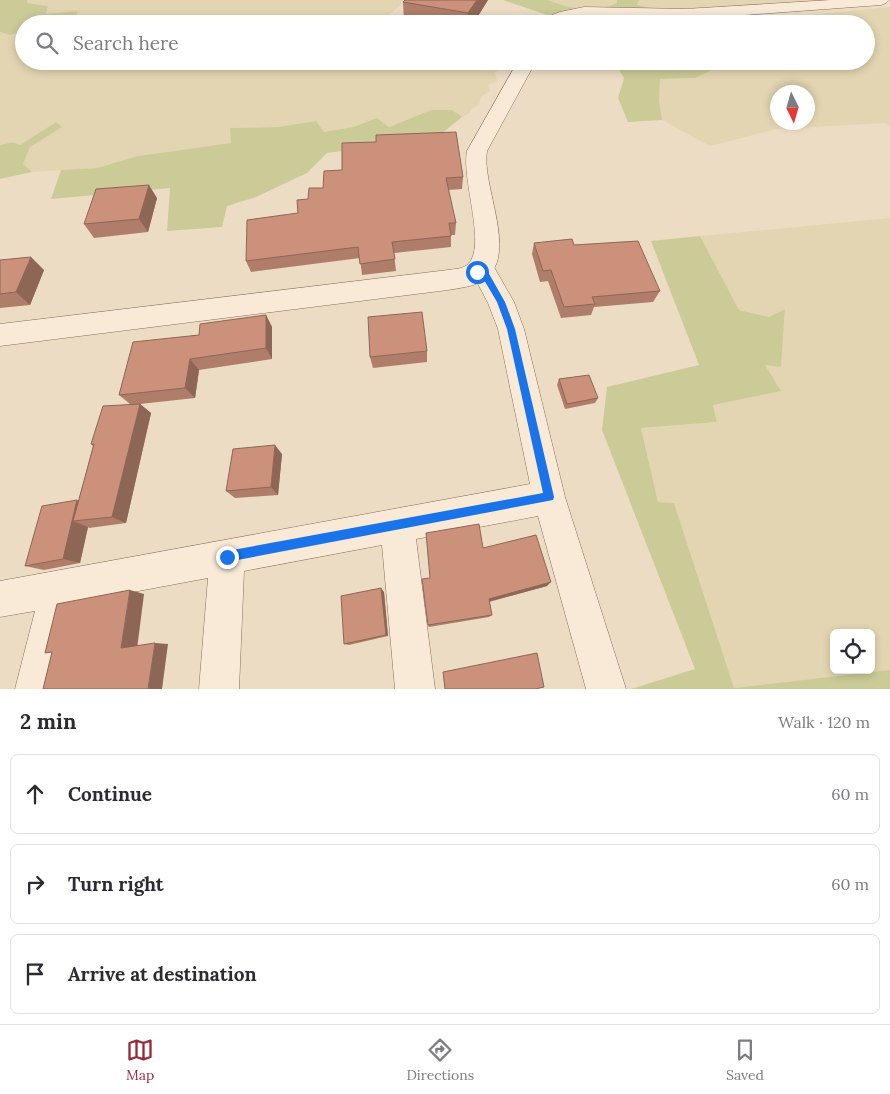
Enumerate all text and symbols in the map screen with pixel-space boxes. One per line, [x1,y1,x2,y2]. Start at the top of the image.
search box [15,15,875,70]
icon: search [33,29,61,57]
text: Search here [73,31,179,55]
north arrow [770,85,815,130]
route start [466,261,489,284]
route end [216,546,239,569]
map controls [830,629,875,674]
button: locate [830,629,875,674]
text: 2 min [20,708,76,735]
text: Walk · 120 m [778,712,870,732]
icon: ahead [21,780,49,808]
text: Continue [68,782,152,806]
text: 60 m [831,784,869,804]
icon: right [21,870,49,898]
text: Turn right [68,872,164,896]
text: 60 m [831,874,869,894]
icon: arrive [21,960,49,988]
text: Arrive at destination [68,962,257,986]
tab: Map [126,1036,154,1084]
tab: Directions [406,1036,474,1084]
tab: Saved [726,1036,764,1084]

